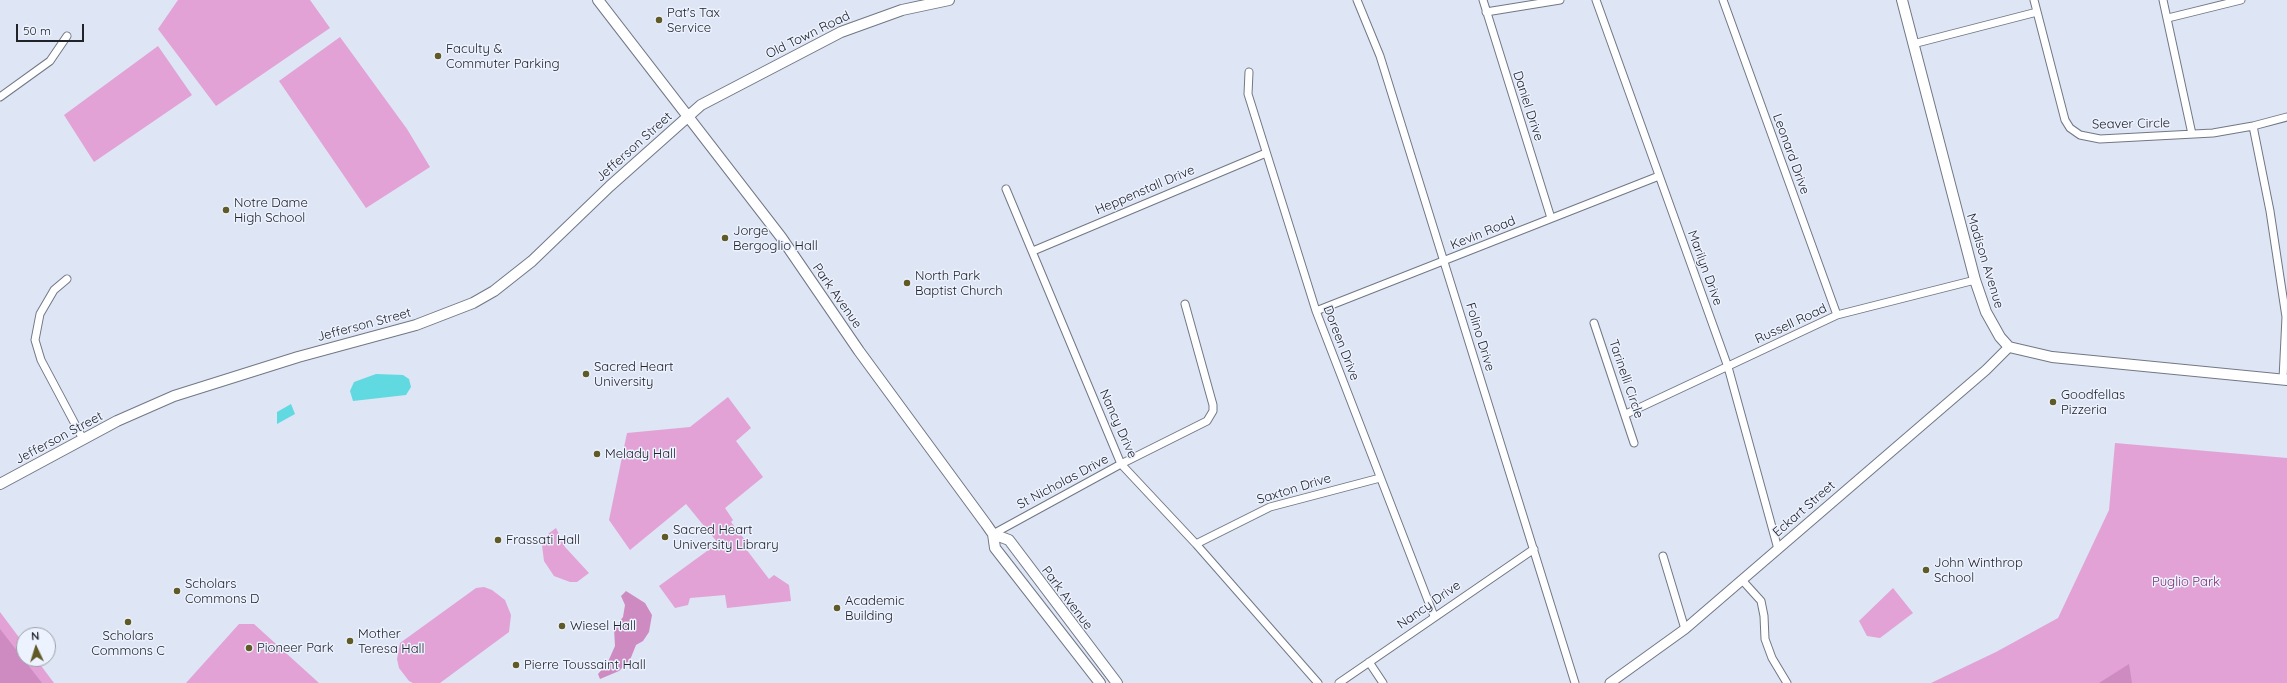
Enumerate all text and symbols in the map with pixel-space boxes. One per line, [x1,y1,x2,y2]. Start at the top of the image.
place label: Pat's Tax Service [667,5,720,36]
street label: Old Town Road [763,8,853,62]
marker: Pat's Tax Service [654,15,664,25]
scale bar [18,16,86,42]
text: 50 m [23,23,51,38]
place label: Faculty & Commuter Parking [446,41,560,72]
marker: Faculty & Commuter Parking [433,51,443,61]
street label: Daniel Drive [1509,69,1547,143]
street label: Jefferson Street [593,109,675,185]
street label: Leonard Drive [1769,111,1813,197]
street label: Seaver Circle [2092,116,2170,132]
street label: Heppenstall Drive [1093,162,1197,218]
place label: Notre Dame High School [234,195,308,226]
marker: Notre Dame High School [221,205,231,215]
street label: Madison Avenue [1963,211,2007,311]
street label: Kevin Road [1448,213,1518,253]
place label: Jorge Bergoglio Hall [733,223,818,254]
street label: Marilyn Drive [1684,228,1726,308]
marker: Jorge Bergoglio Hall [720,233,730,243]
street label: Park Avenue [809,261,865,331]
place label: North Park Baptist Church [915,268,1003,299]
marker: North Park Baptist Church [902,278,912,288]
street label: Folino Drive [1462,301,1498,373]
street label: Russell Road [1753,301,1829,347]
street label: Doreen Drive [1320,303,1362,383]
street label: Jefferson Street [315,305,413,345]
street label: Tarinelli Circle [1605,338,1647,420]
place label: Sacred Heart University [594,359,673,390]
marker: Sacred Heart University [581,369,591,379]
street label: Nancy Drive [1096,387,1140,461]
place label: Goodfellas Pizzeria [2061,387,2125,418]
marker: Goodfellas Pizzeria [2048,397,2058,407]
street label: Jefferson Street [13,408,105,468]
place label: Melady Hall [605,446,676,462]
marker: Melady Hall [592,449,602,459]
street label: St Nicholas Drive [1015,451,1111,513]
street label: Saxton Drive [1255,470,1333,508]
street label: Eckart Street [1770,478,1838,540]
place label: Sacred Heart University Library [673,522,779,553]
place label: Frassati Hall [506,532,580,548]
marker: Sacred Heart University Library [660,532,670,542]
marker: Frassati Hall [493,535,503,545]
place label: John Winthrop School [1934,555,2023,586]
street label: Park Avenue [1038,563,1096,633]
marker: John Winthrop School [1921,565,1931,575]
park label: Puglio Park [2152,574,2220,590]
place label: Scholars Commons D [185,576,259,607]
street label: Nancy Drive [1394,577,1464,633]
marker: Scholars Commons D [172,586,182,596]
place label: Academic Building [845,593,905,624]
marker: Academic Building [832,603,842,613]
marker: Scholars Commons C [123,617,133,627]
place label: Wiesel Hall [570,618,636,634]
marker: Wiesel Hall [557,621,567,631]
place label: Mother Teresa Hall [358,626,425,657]
north arrow [16,627,56,667]
place label: Scholars Commons C [91,628,165,659]
text: N [31,629,40,643]
marker: Mother Teresa Hall [345,636,355,646]
place label: Pioneer Park [257,640,334,656]
marker: Pioneer Park [244,643,254,653]
place label: Pierre Toussaint Hall [524,657,646,673]
marker: Pierre Toussaint Hall [511,660,521,670]

